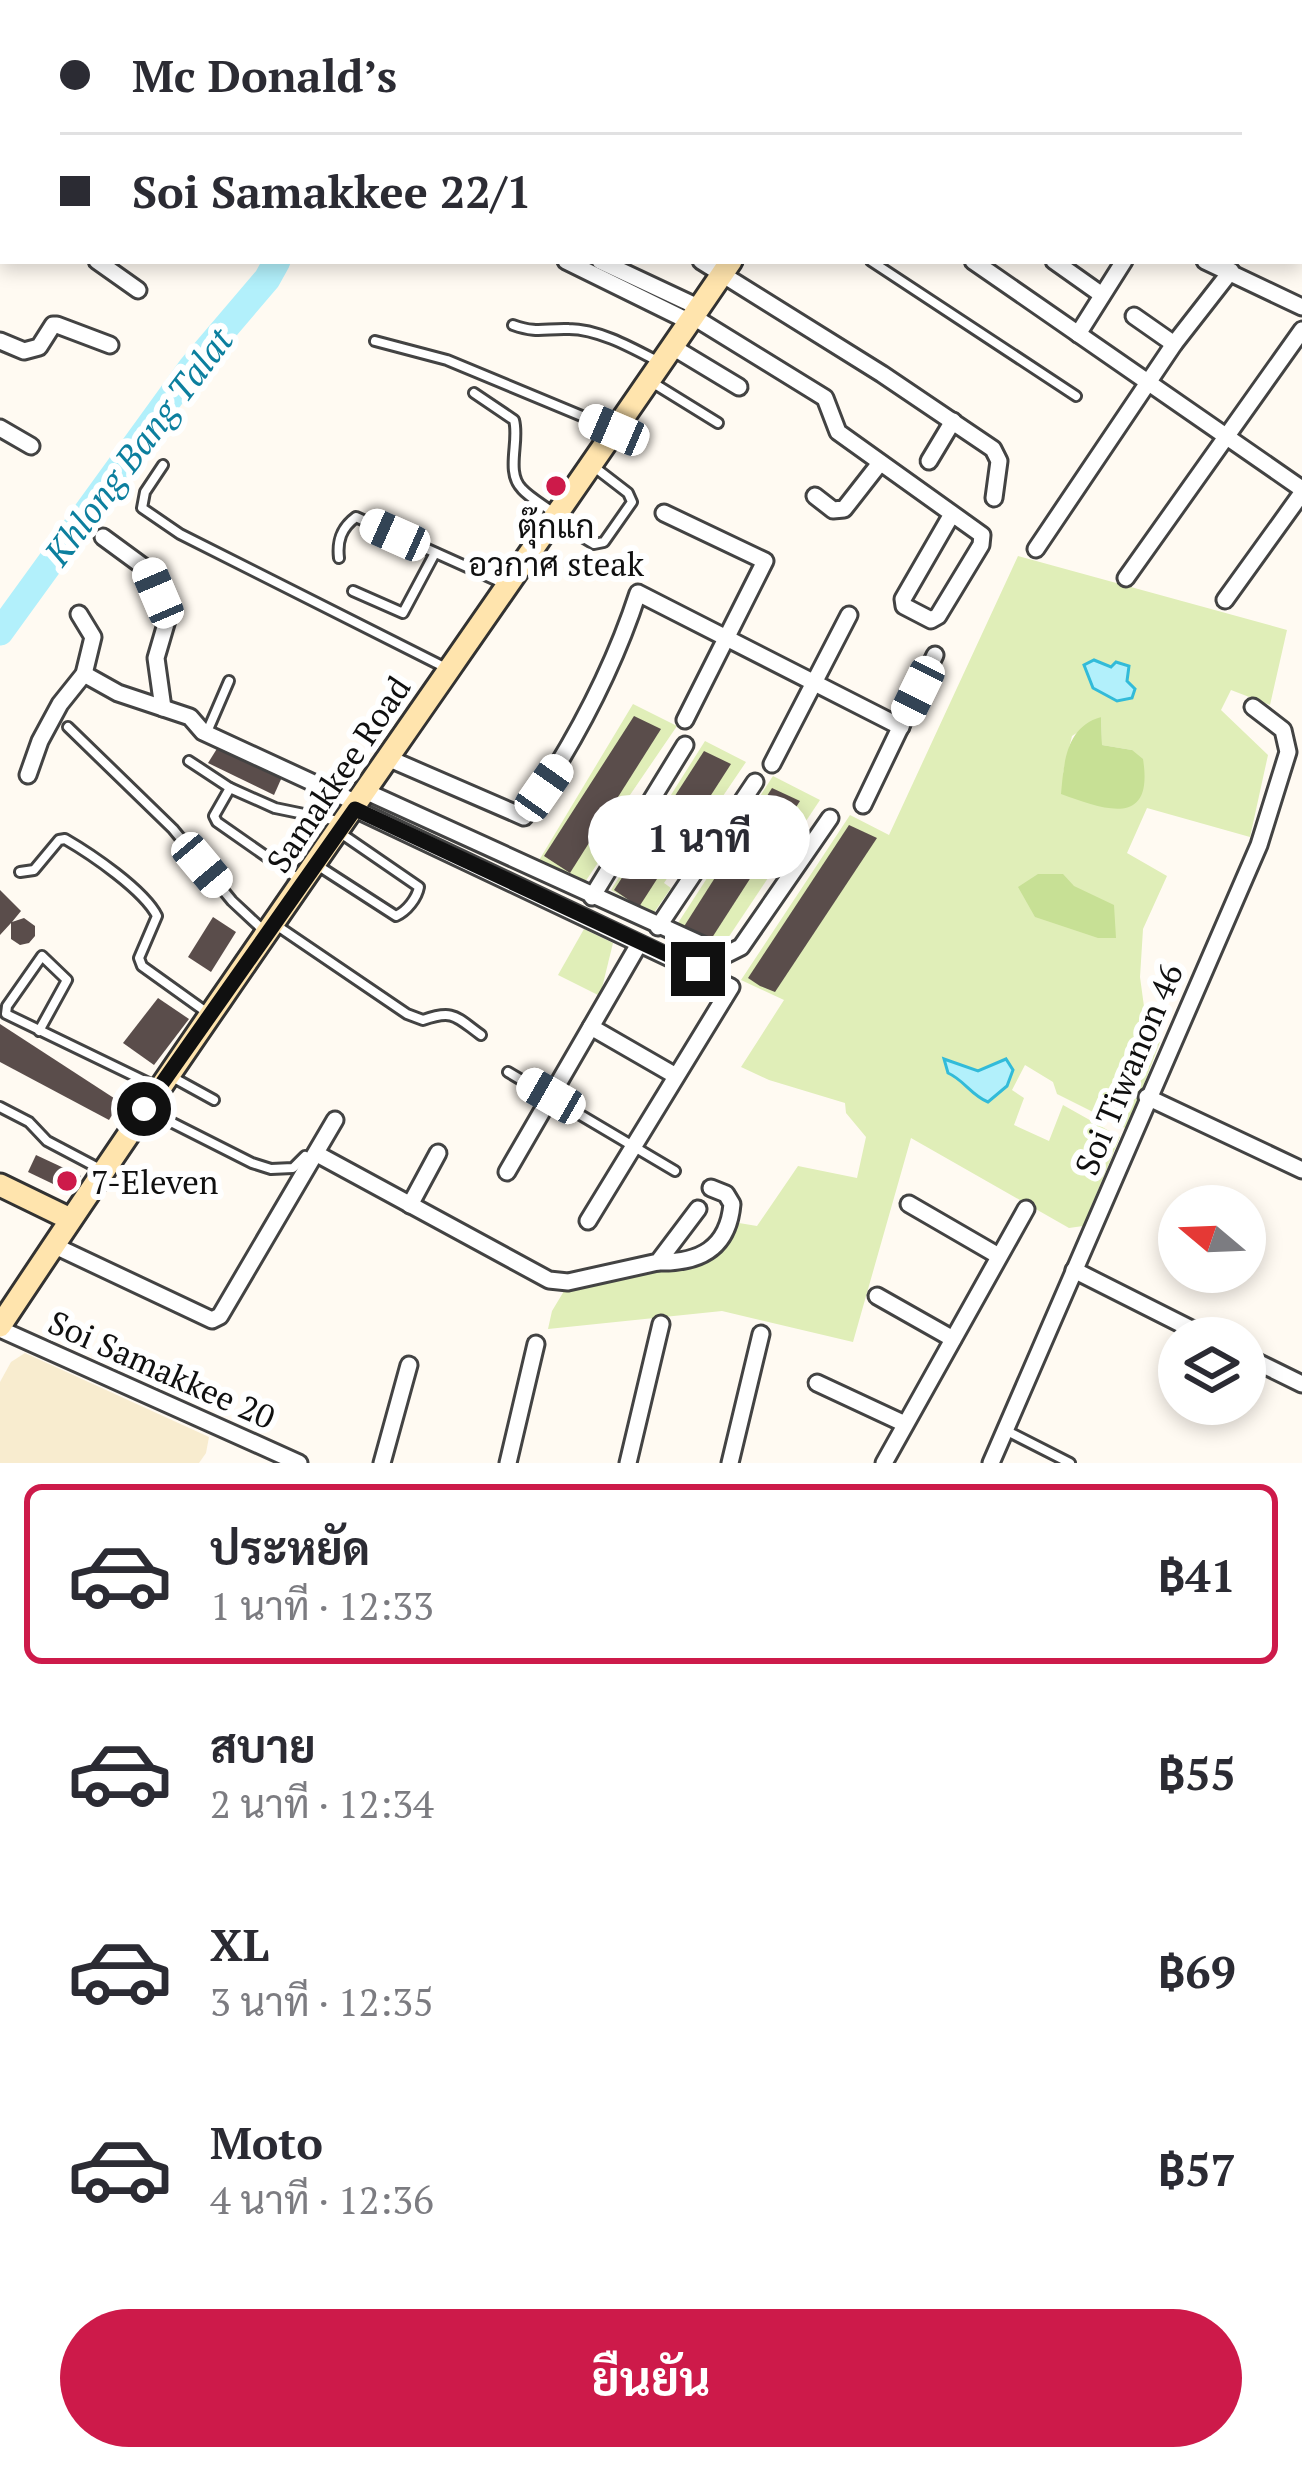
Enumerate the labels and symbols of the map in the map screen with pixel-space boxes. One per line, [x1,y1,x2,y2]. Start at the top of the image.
water label: Khlong Bang Talat [33,317,243,575]
car [574,399,654,461]
marker: ตุ๊กแก อวกาศ steak [543,473,569,499]
car [355,504,435,566]
place label: ตุ๊กแก อวกาศ steak [468,504,645,585]
car [127,553,189,633]
car [886,651,950,731]
street label: Samakkee Road [256,667,420,881]
car [509,748,579,828]
callout: 1 นาที [587,795,809,879]
car [165,826,239,904]
route end [671,942,725,996]
street label: Soi Tiwanon 46 [1064,957,1192,1181]
car [511,1062,591,1130]
route start [117,1082,171,1136]
place label: 7-Eleven [91,1160,219,1203]
marker: 7-Eleven [54,1168,80,1194]
north arrow [1158,1185,1266,1293]
street label: Soi Samakkee 20 [42,1300,282,1438]

